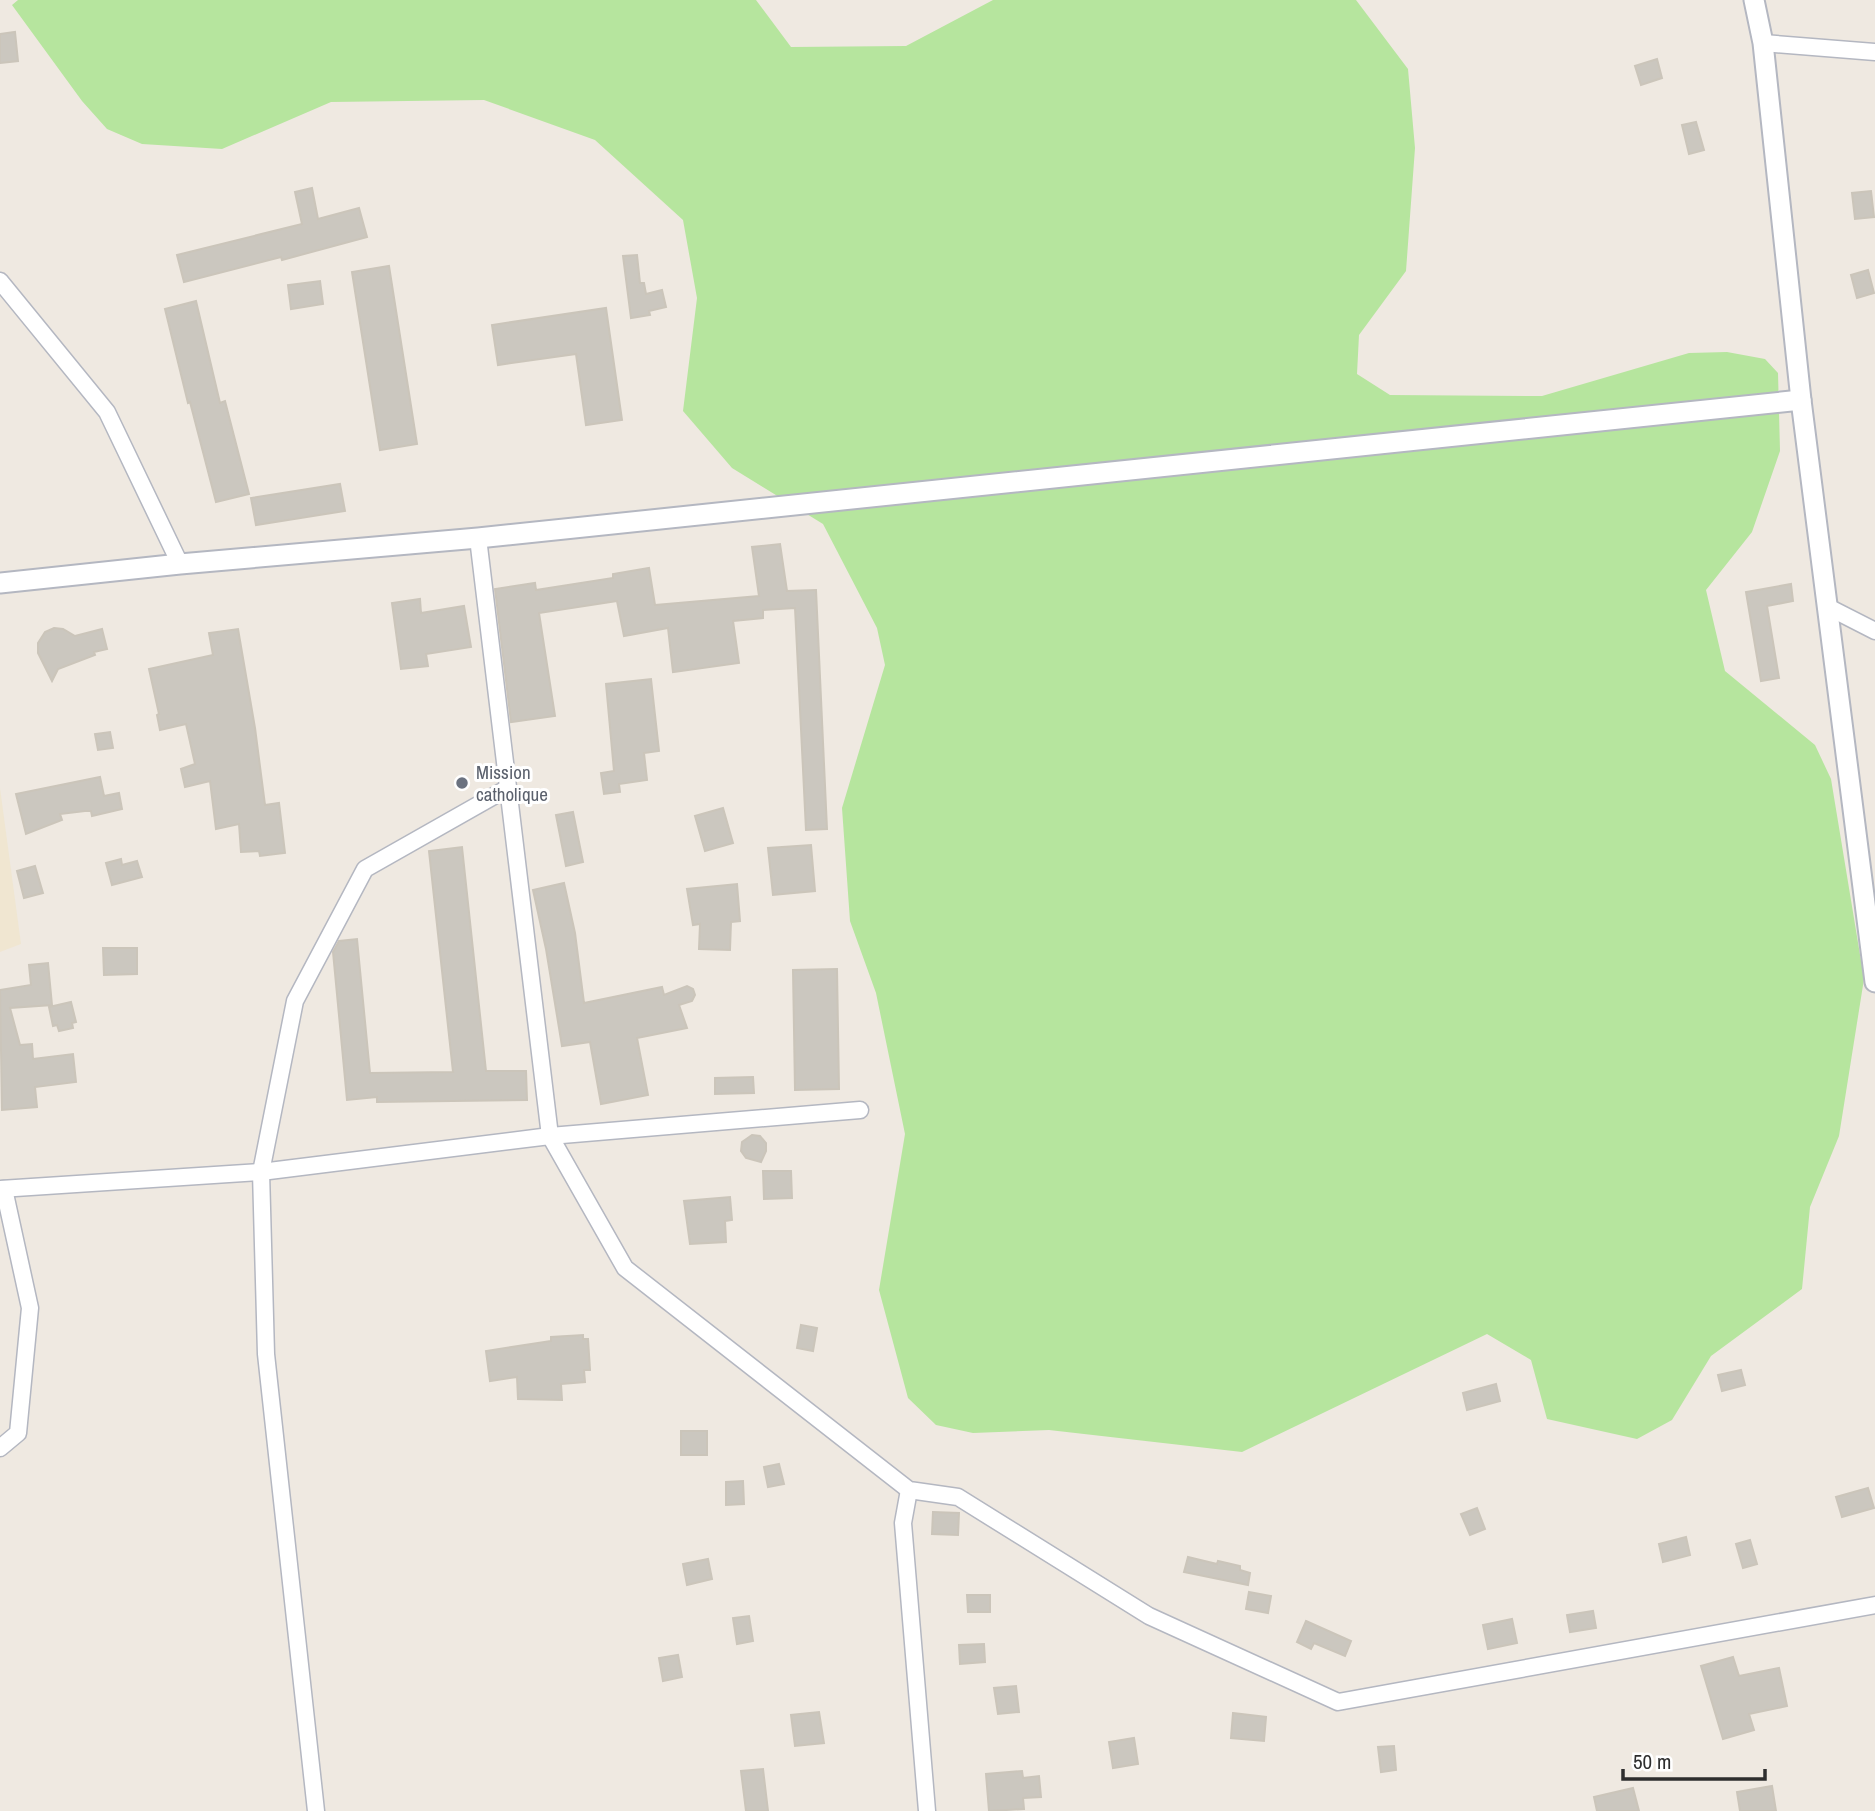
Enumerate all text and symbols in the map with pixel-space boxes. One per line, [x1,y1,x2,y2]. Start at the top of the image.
place label: Mission catholique [476,759,548,807]
marker: Mission catholique [454,775,470,791]
scale bar [1623,1738,1765,1782]
text: 50 m [1633,1747,1671,1776]

